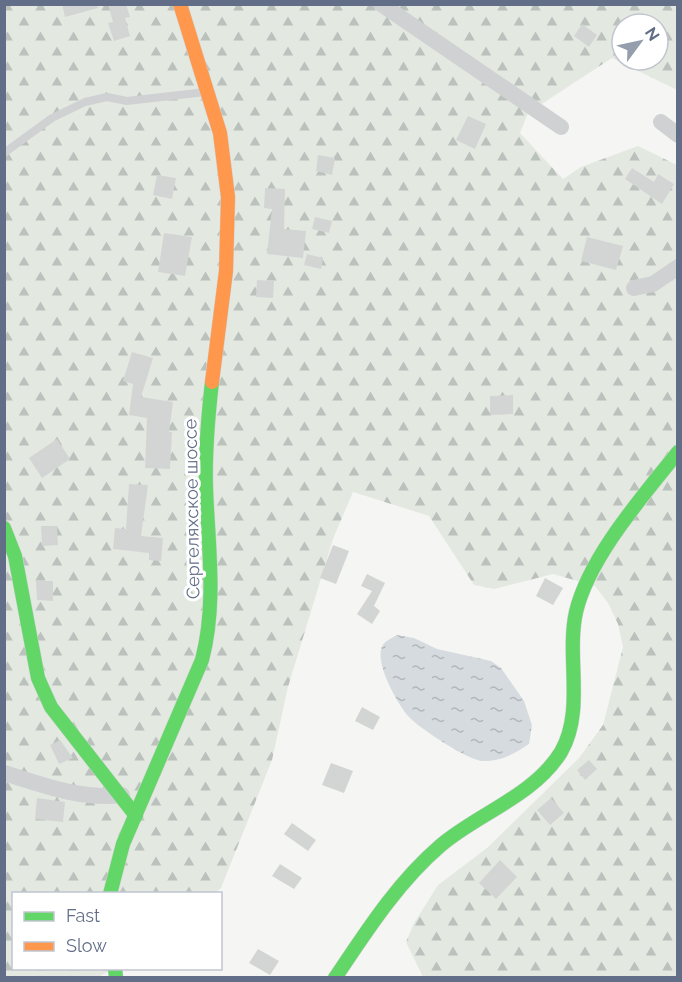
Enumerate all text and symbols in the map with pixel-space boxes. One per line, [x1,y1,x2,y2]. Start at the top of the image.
north arrow [610,12,670,72]
text: N [641,24,663,44]
street label: Сергеляхское шоссе [179,418,204,599]
legend [12,892,222,970]
text: Fast [66,905,100,926]
text: Slow [66,935,107,956]

